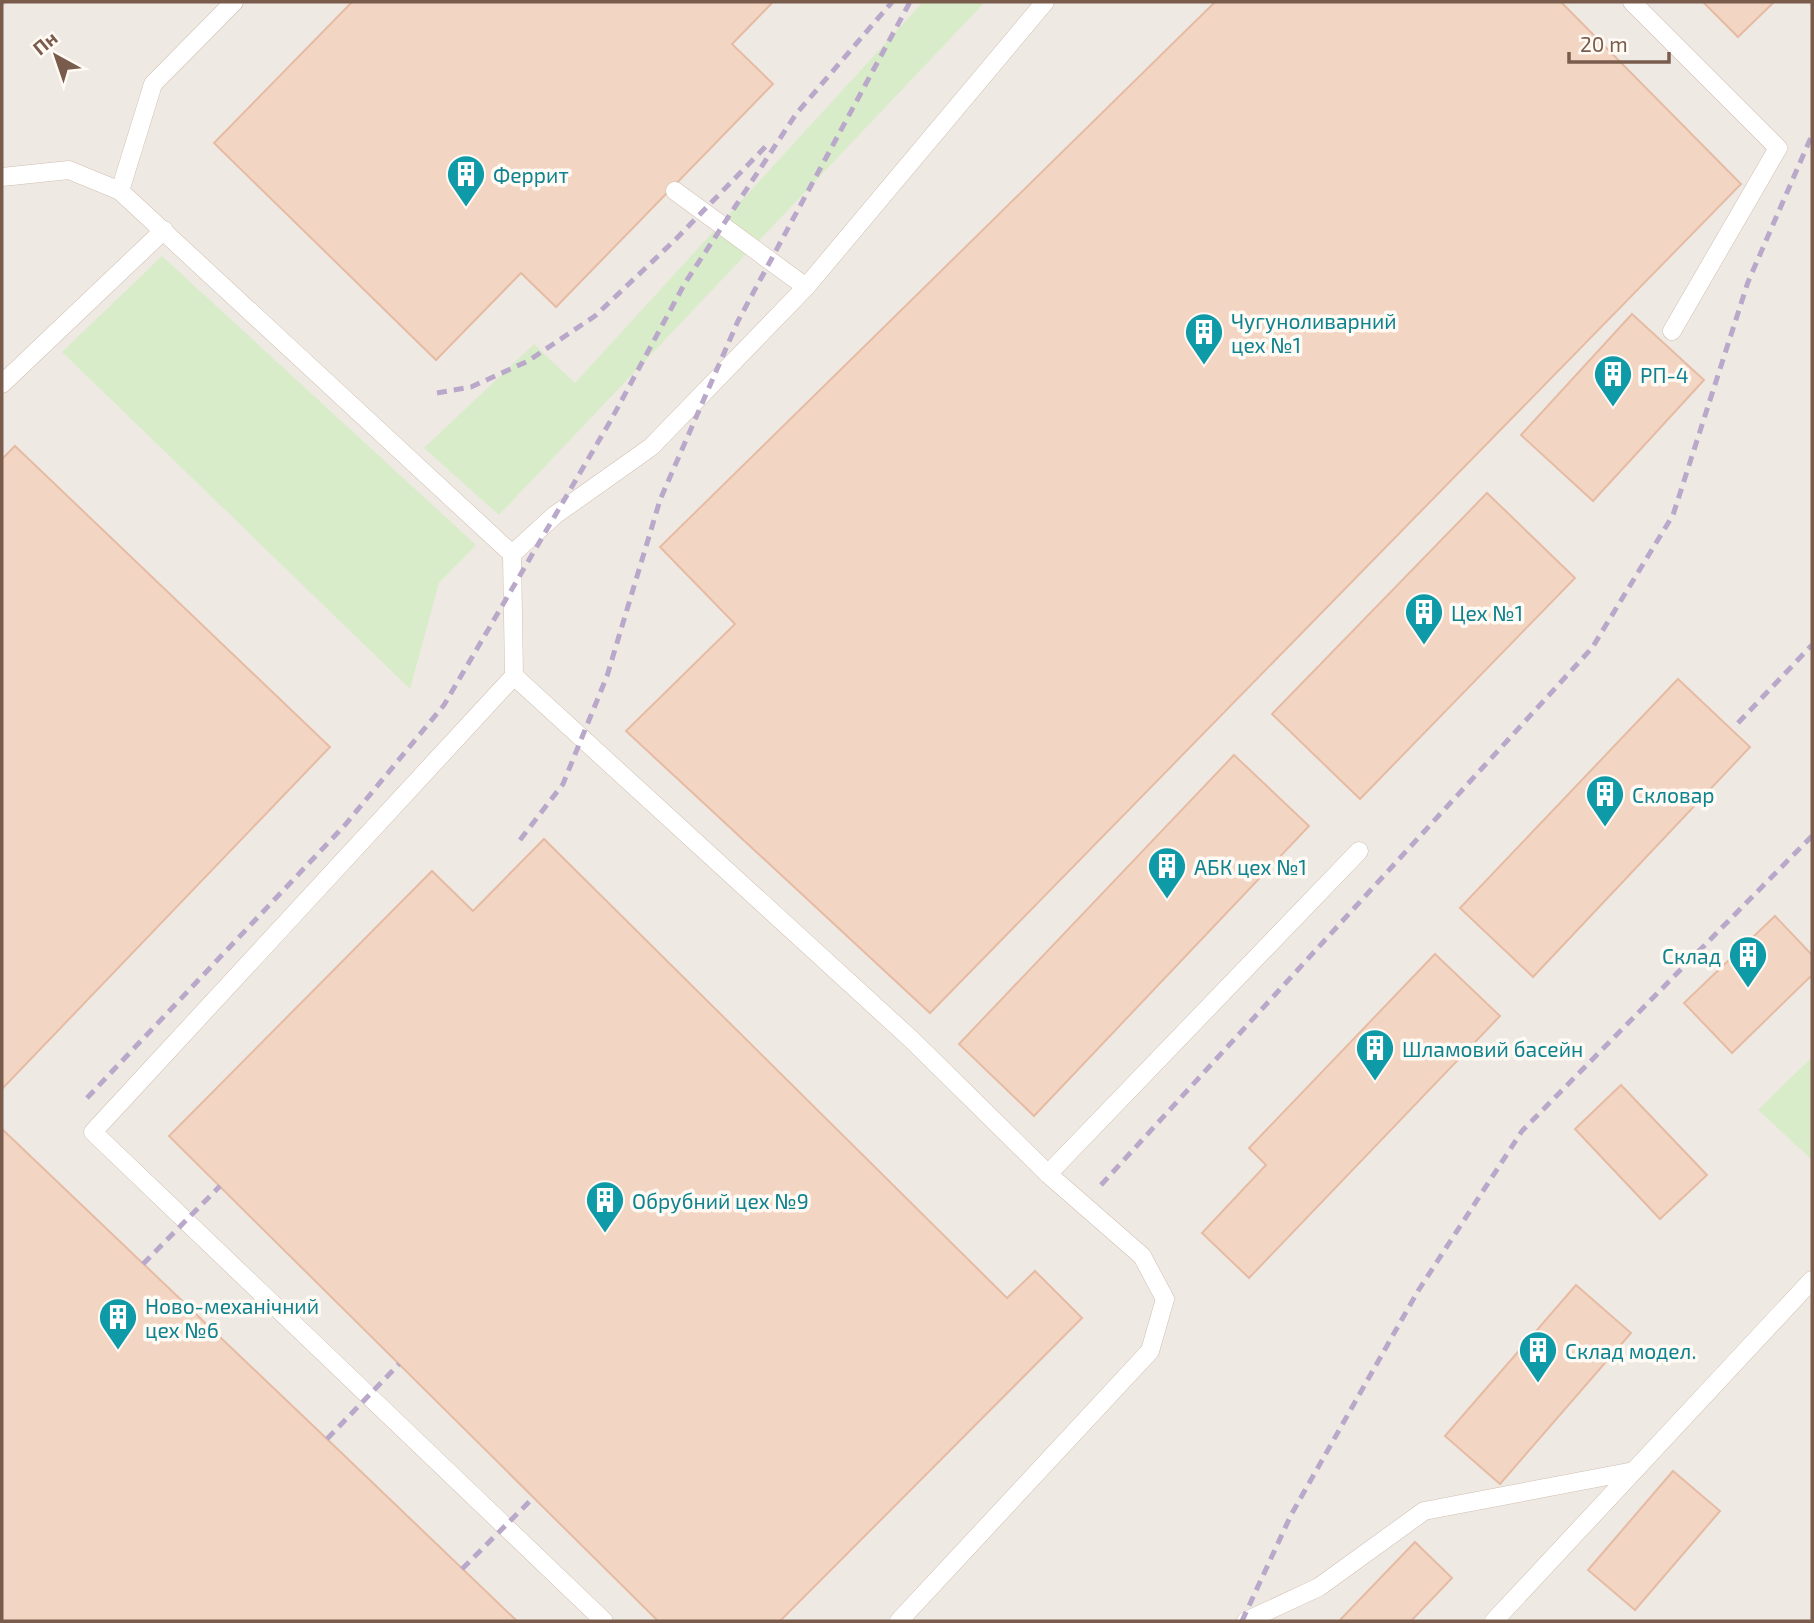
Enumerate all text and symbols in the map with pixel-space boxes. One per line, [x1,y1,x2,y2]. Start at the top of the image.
north arrow [21,21,91,91]
scale bar [1569,21,1669,65]
text: Пн [28,26,62,59]
text: 20 m [1580,31,1628,56]
building icon: Феррит [445,153,487,208]
place label: Феррит [493,162,569,187]
place label: Чугуноливарний цех №1 [1231,308,1397,357]
building icon: Чугуноливарний цех №1 [1183,311,1225,366]
building icon: РП-4 [1592,353,1634,408]
place label: РП-4 [1640,362,1689,387]
building icon: Цех №1 [1403,591,1445,646]
place label: Цех №1 [1451,600,1523,625]
building icon: Скловар [1584,773,1626,828]
place label: Скловар [1632,782,1715,807]
building icon: АБК цех №1 [1146,845,1188,900]
place label: АБК цех №1 [1194,854,1307,879]
building icon: Склад [1727,934,1769,989]
place label: Склад [1662,943,1721,968]
building icon: Шламовий басейн [1354,1027,1396,1082]
place label: Шламовий басейн [1402,1036,1583,1061]
building icon: Обрубний цех №9 [584,1179,626,1234]
place label: Обрубний цех №9 [632,1188,809,1214]
place label: Ново-механічний цех №6 [145,1293,319,1342]
building icon: Ново-механічний цех №6 [97,1296,139,1351]
building icon: Склад модел. [1517,1329,1559,1384]
place label: Склад модел. [1565,1338,1696,1363]

